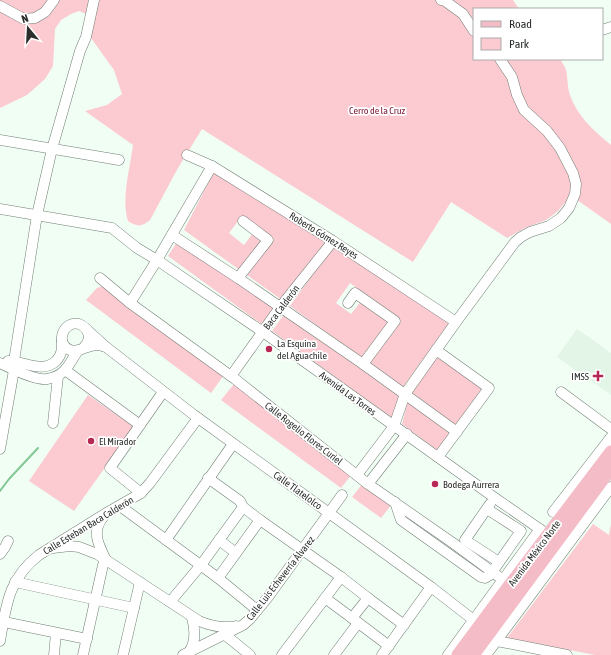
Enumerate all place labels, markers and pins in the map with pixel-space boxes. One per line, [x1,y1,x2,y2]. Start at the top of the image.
place label: La Esquina del Aguachile [277,338,327,361]
marker: La Esquina del Aguachile [264,344,274,354]
marker: IMSS [592,370,604,382]
place label: IMSS [571,371,589,382]
marker: El Mirador [86,436,96,446]
place label: El Mirador [99,436,137,447]
marker: Bodega Aurrera [430,479,440,489]
place label: Bodega Aurrera [443,479,500,490]

